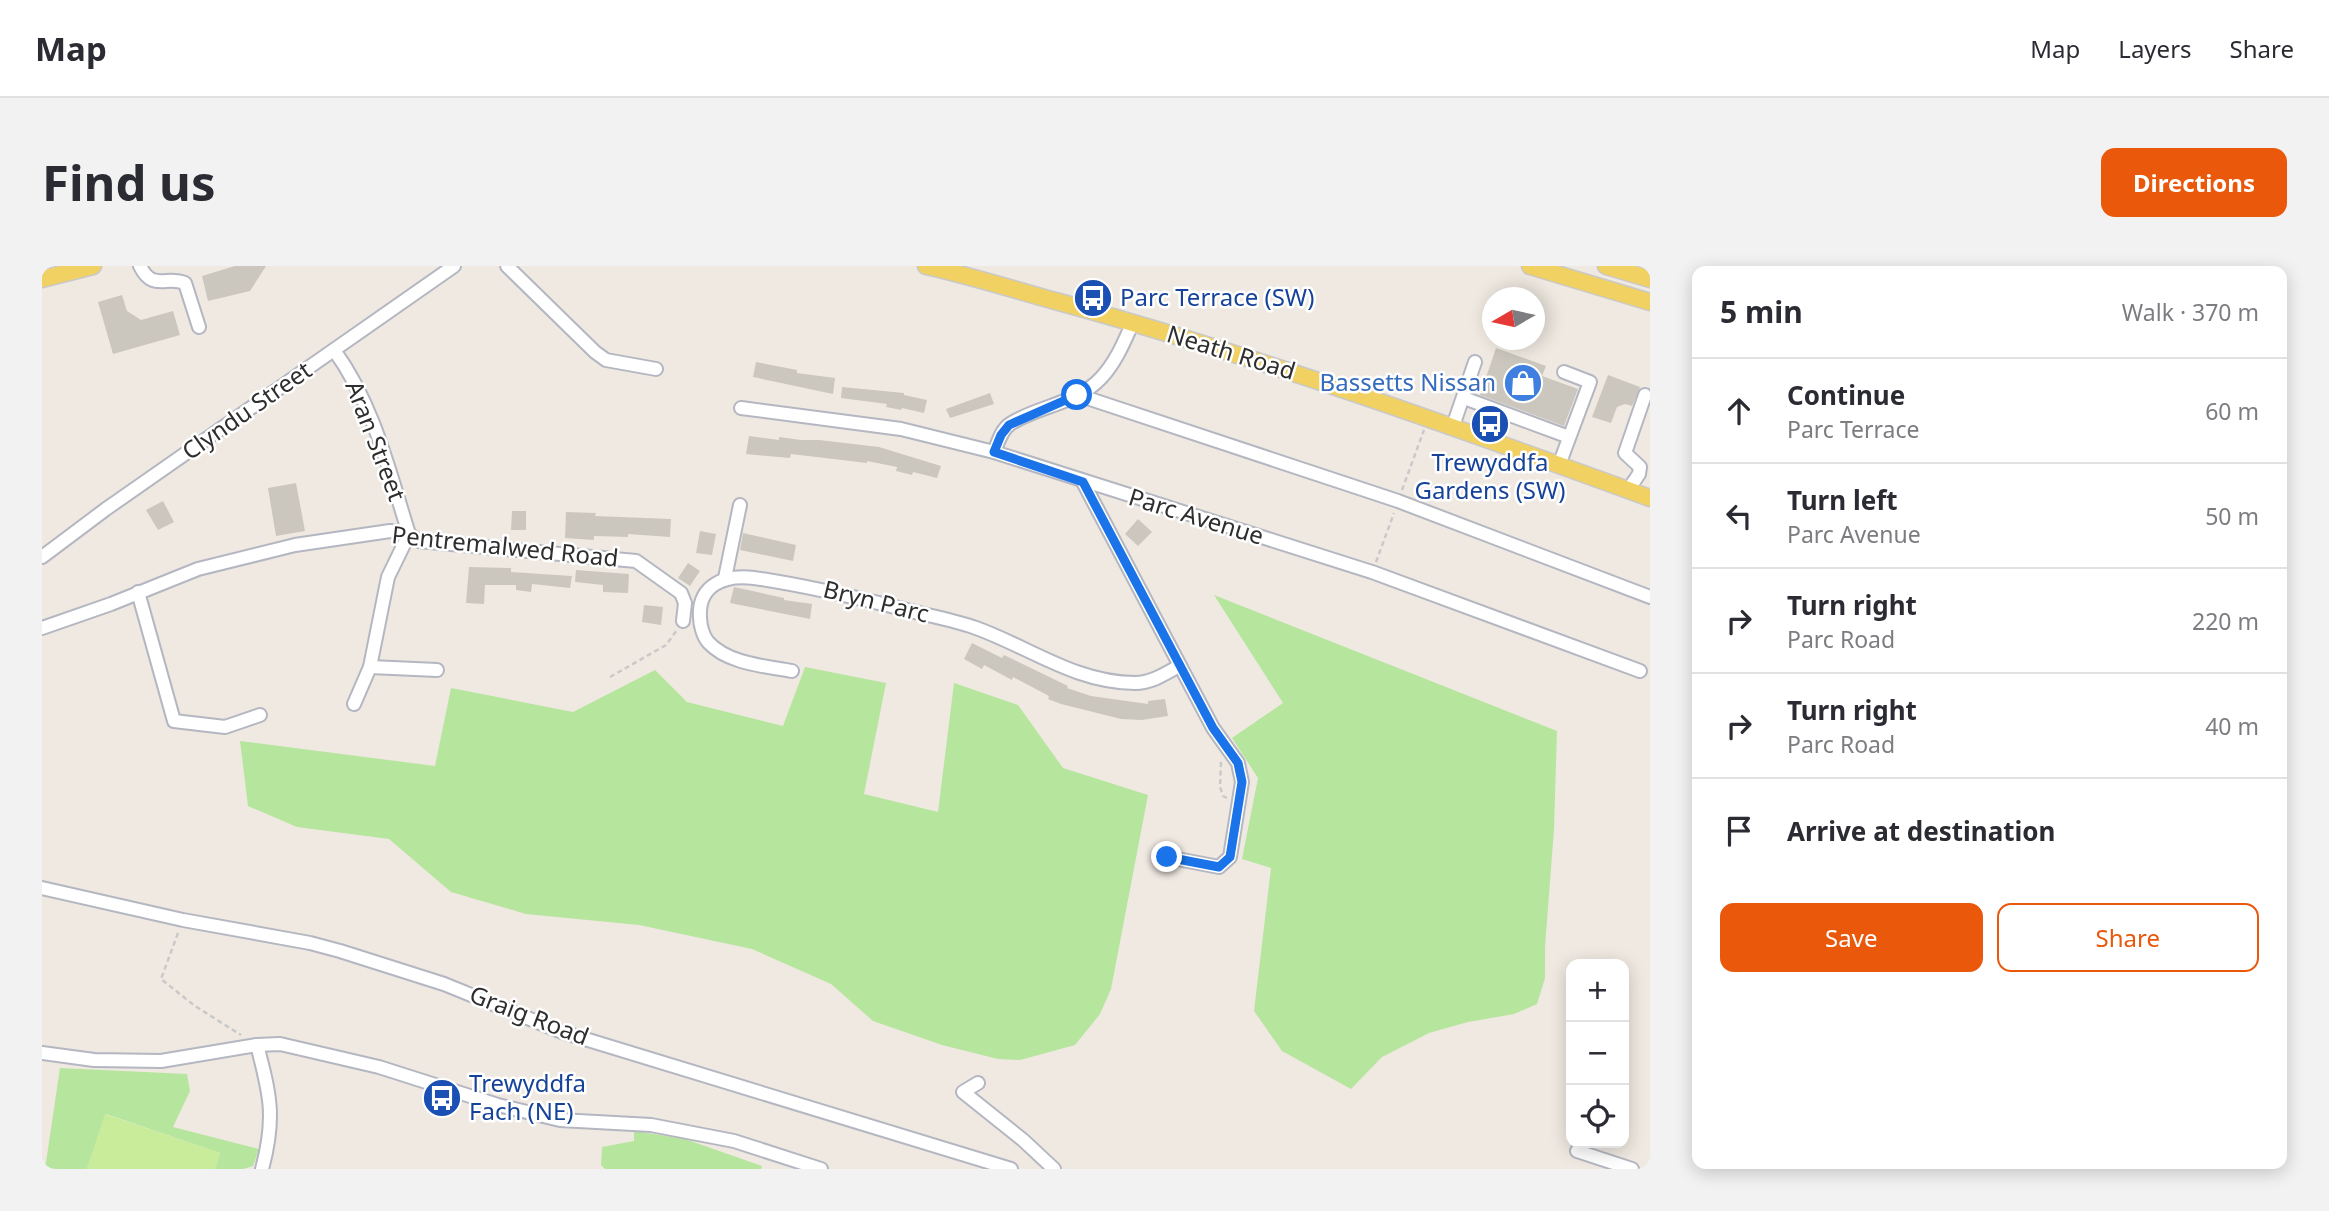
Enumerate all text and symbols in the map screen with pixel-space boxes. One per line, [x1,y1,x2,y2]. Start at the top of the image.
text: Map [35,26,107,71]
text: Map [2030,32,2080,65]
text: Layers [2118,32,2192,65]
text: Share [2230,32,2294,65]
button: Directions [2101,148,2287,217]
text: Find us [42,149,216,215]
bus stop icon: Parc Terrace (SW) [1072,277,1114,319]
place label: Parc Terrace (SW) [1120,280,1314,313]
north arrow [1482,287,1545,350]
text: 5 min [1720,291,1803,332]
text: Walk · 370 m [2122,296,2259,328]
street label: Neath Road [1163,316,1300,387]
street label: Clyndu Street [175,353,318,467]
shop icon: Bassetts Nissan [1502,362,1544,404]
place label: Bassetts Nissan [1320,365,1496,398]
street label: Aran Street [338,376,415,506]
text: Continue [1787,377,1905,413]
route start [1061,379,1092,410]
icon: ahead [1720,392,1758,430]
text: 60 m [2205,395,2259,427]
bus stop icon: Trewyddfa Gardens (SW) [1469,403,1511,445]
text: Parc Terrace [1787,413,1919,445]
place label: Trewyddfa Gardens (SW) [1414,445,1566,506]
street label: Parc Avenue [1125,479,1268,552]
text: Turn left [1787,482,1898,518]
icon: left [1720,497,1758,535]
text: 50 m [2205,500,2259,532]
street label: Pentremalwed Road [390,517,620,574]
text: Parc Avenue [1787,518,1921,550]
street label: Bryn Parc [820,571,933,630]
text: Turn right [1787,587,1917,623]
icon: right [1720,602,1758,640]
text: 220 m [2192,605,2259,637]
text: Parc Road [1787,623,1895,655]
text: Turn right [1787,692,1917,728]
icon: right [1720,707,1758,745]
text: 40 m [2205,710,2259,742]
text: Parc Road [1787,728,1895,760]
icon: arrive [1720,812,1758,850]
text: Arrive at destination [1787,813,2056,849]
route end [1151,841,1182,872]
button: Save [1720,903,1983,972]
button: Share [1997,903,2259,972]
map controls [1566,959,1629,1148]
button: + [1566,959,1629,1022]
street label: Graig Road [465,977,594,1052]
button: − [1566,1022,1629,1085]
place label: Trewyddfa Fach (NE) [469,1066,586,1127]
bus stop icon: Trewyddfa Fach (NE) [421,1077,463,1119]
button: locate [1566,1085,1629,1148]

